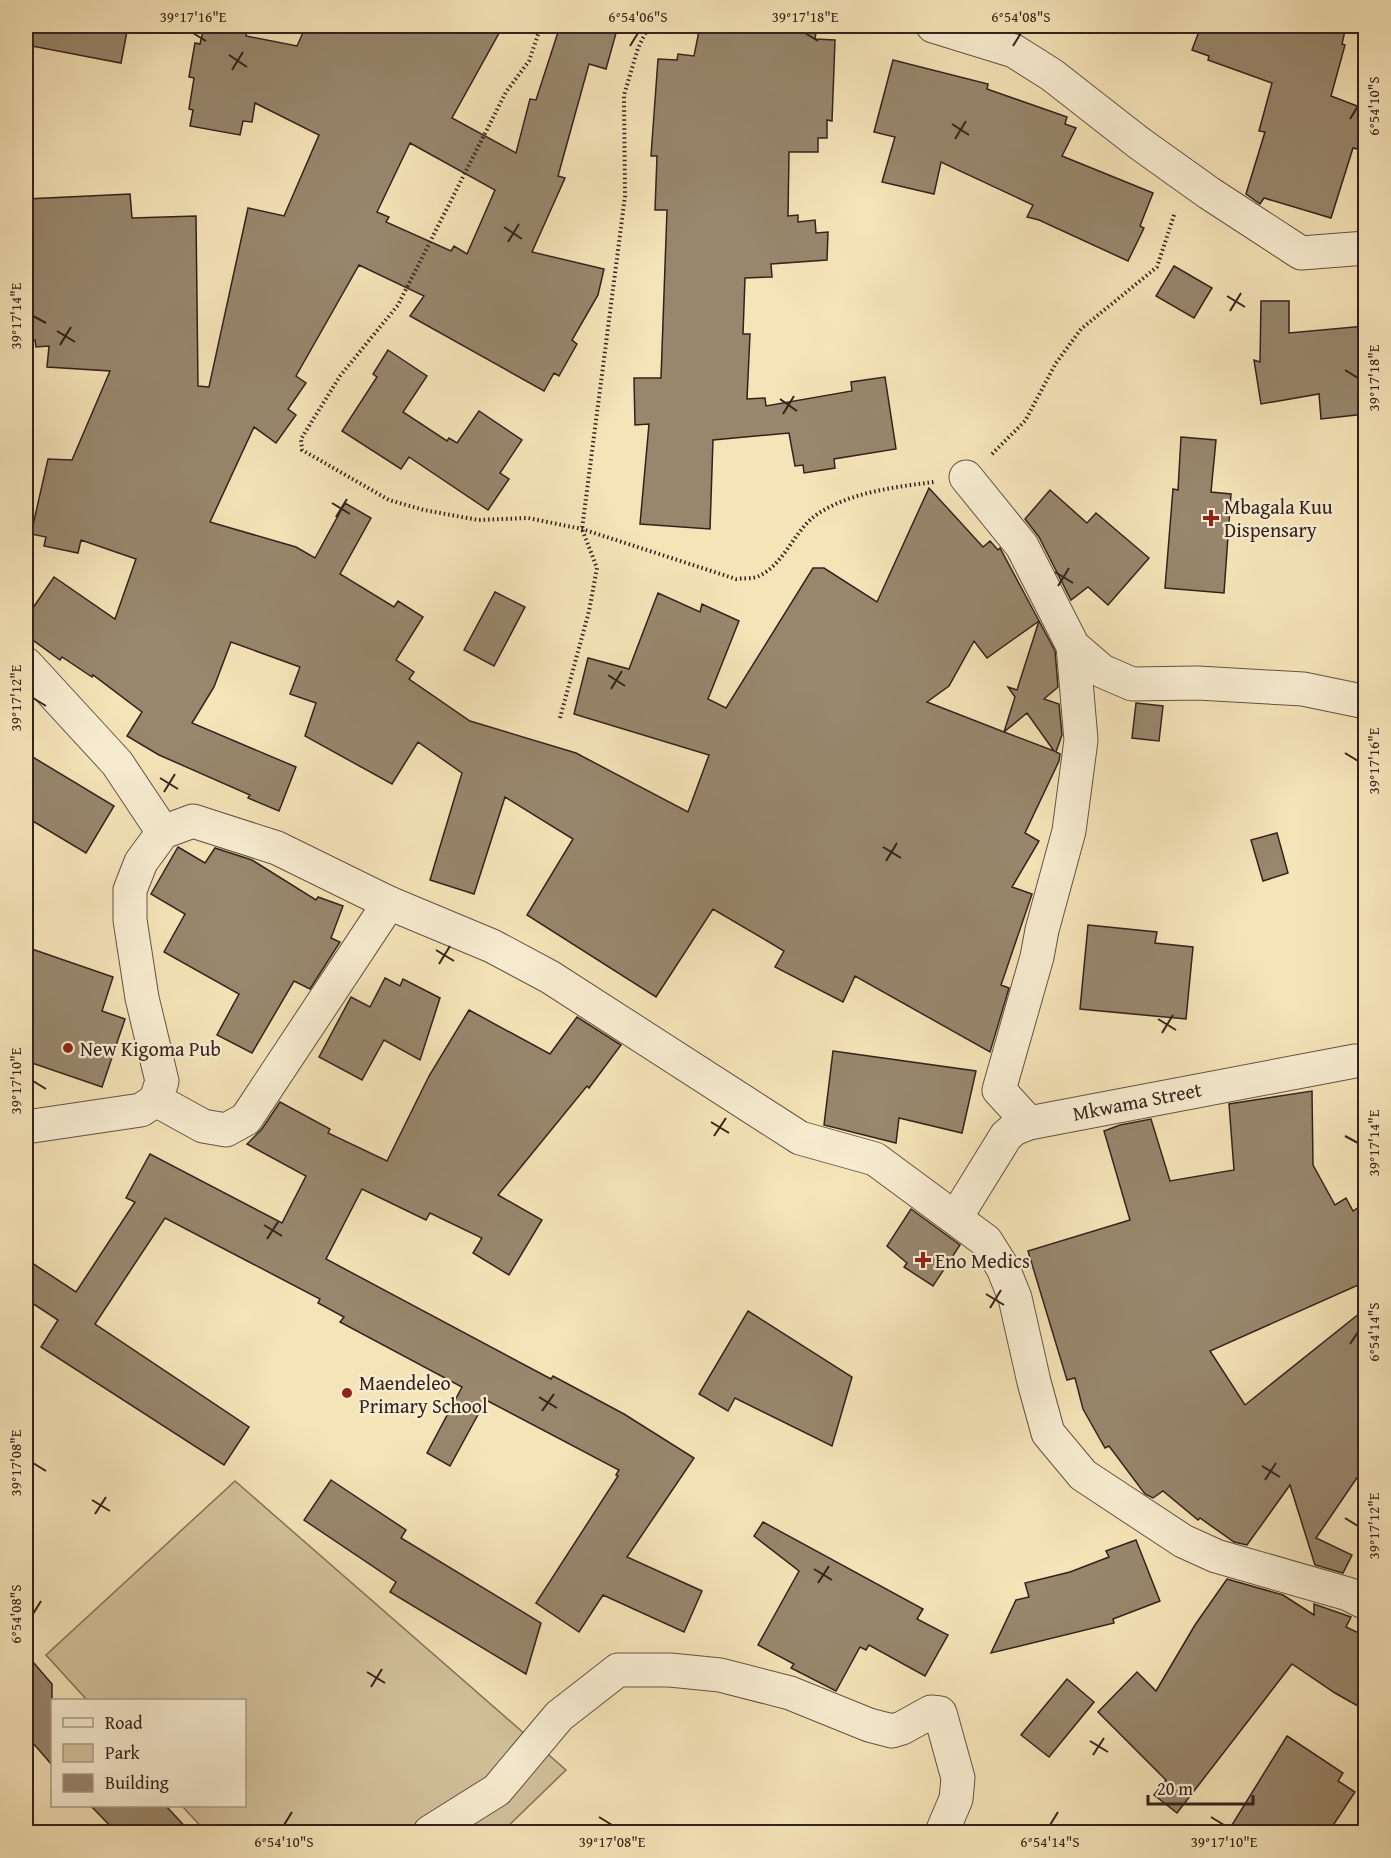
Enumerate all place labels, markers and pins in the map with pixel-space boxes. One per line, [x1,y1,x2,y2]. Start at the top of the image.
place label: Mbagala Kuu Dispensary [1224,492,1333,544]
marker: Mbagala Kuu Dispensary [1202,509,1220,527]
place label: New Kigoma Pub [80,1034,221,1063]
marker: New Kigoma Pub [61,1041,75,1055]
place label: Eno Medics [935,1246,1030,1275]
marker: Eno Medics [916,1253,930,1267]
place label: Maendeleo Primary School [359,1368,488,1420]
marker: Maendeleo Primary School [340,1386,354,1400]

